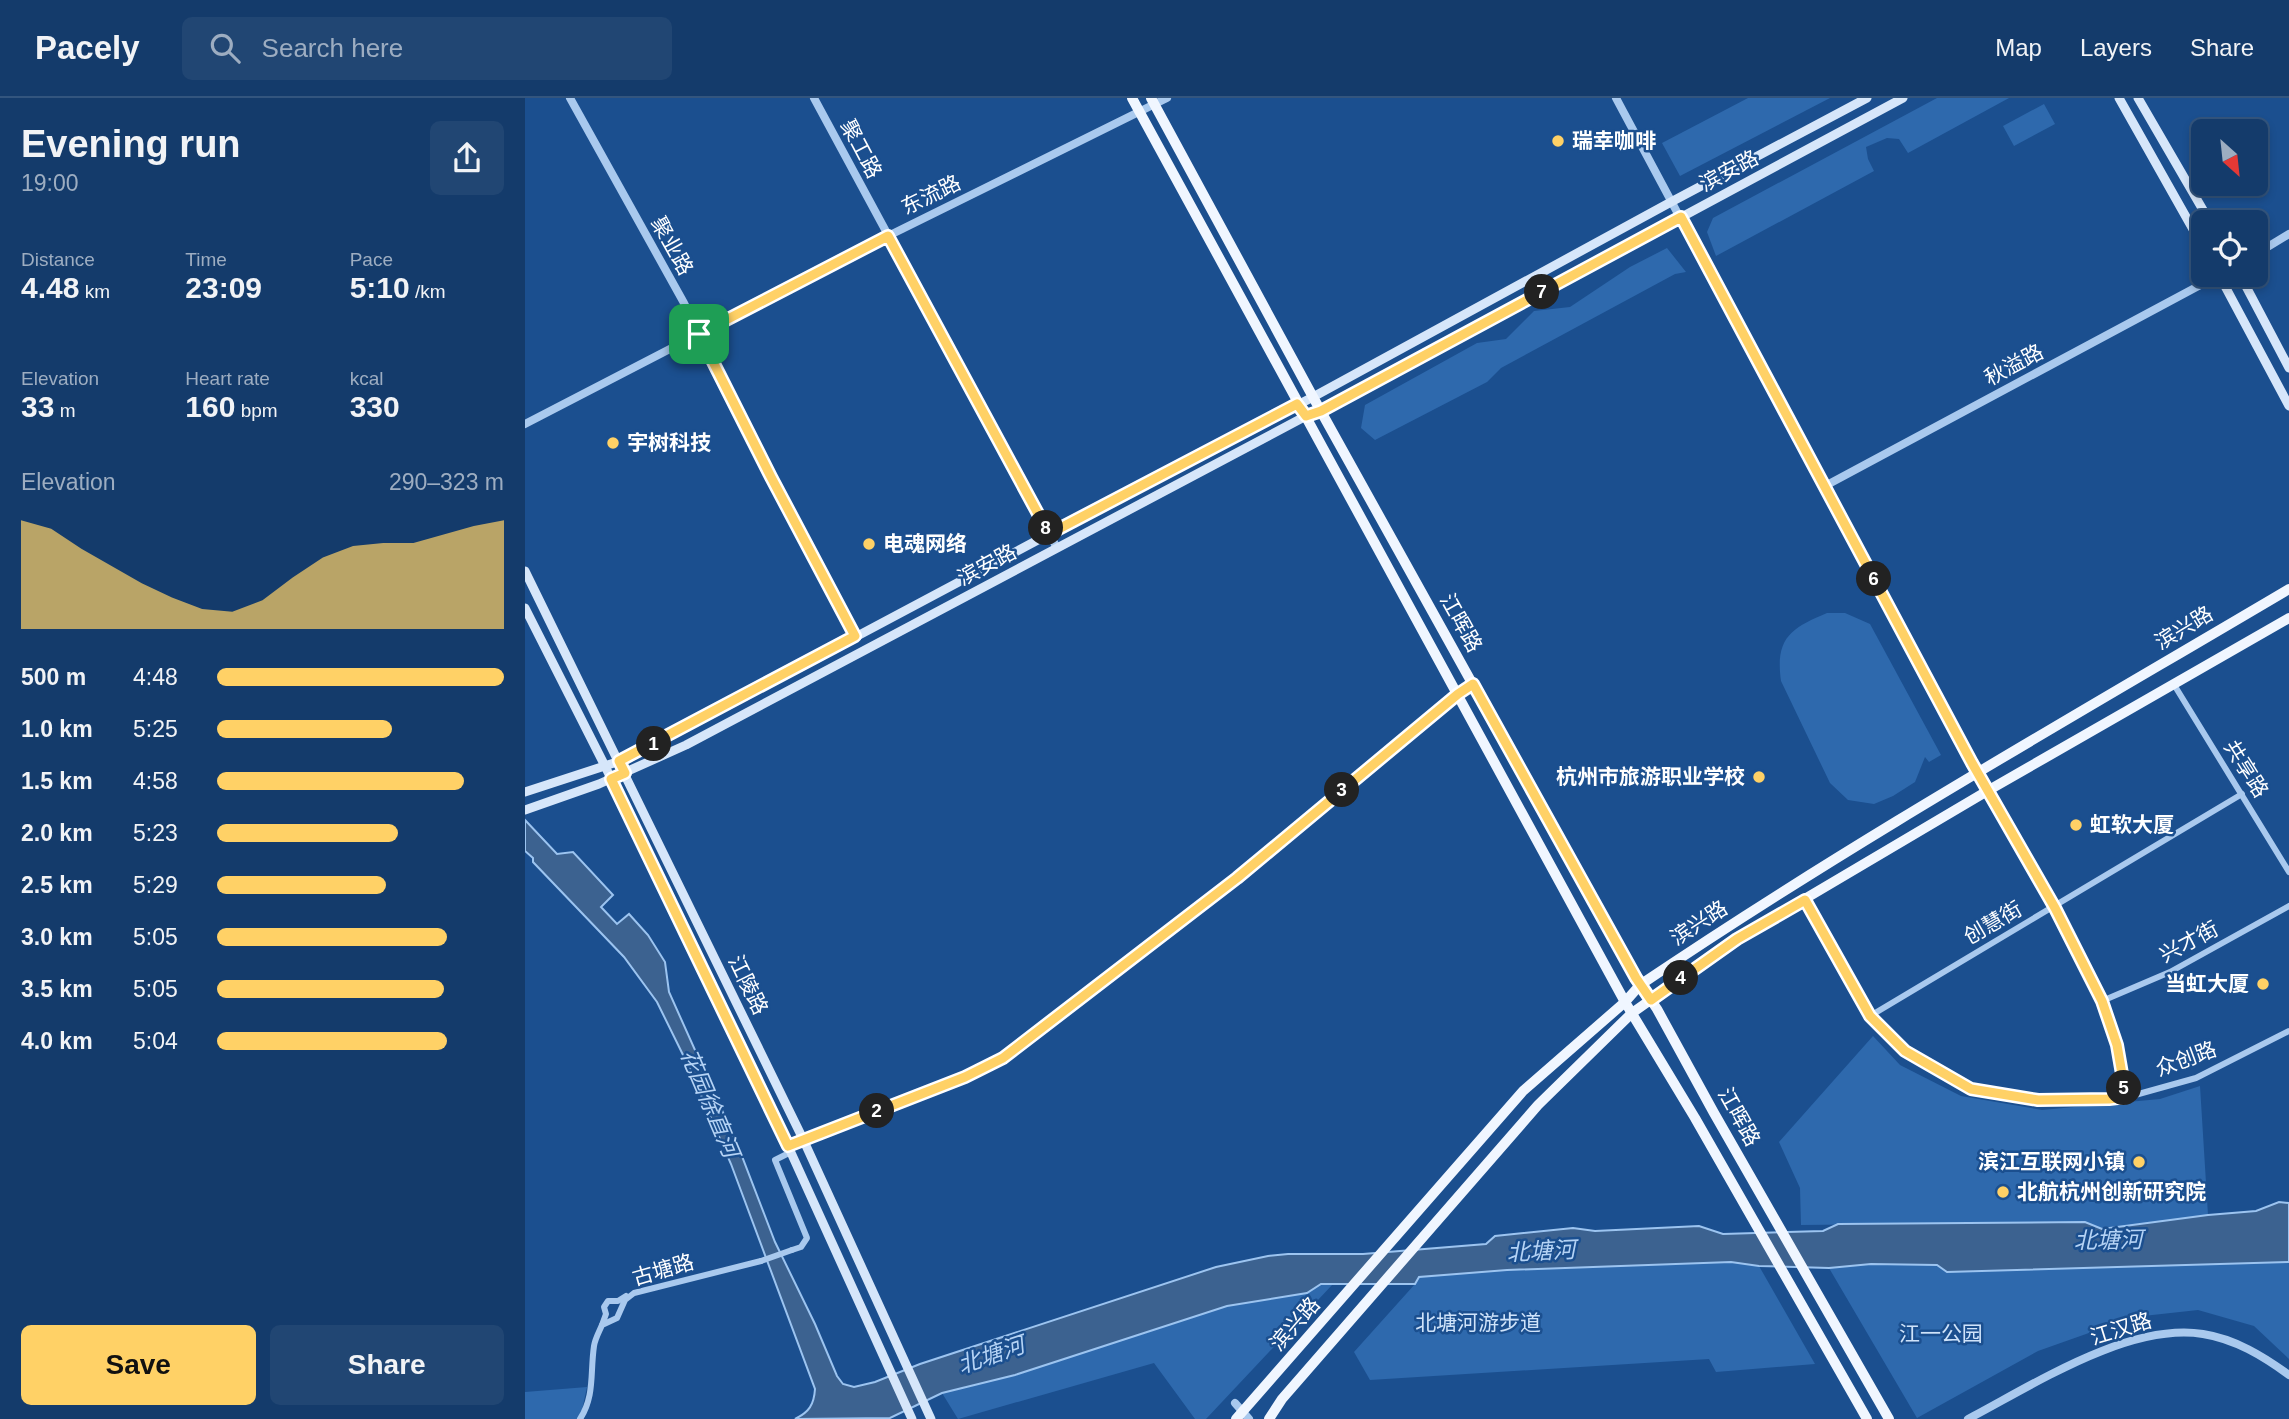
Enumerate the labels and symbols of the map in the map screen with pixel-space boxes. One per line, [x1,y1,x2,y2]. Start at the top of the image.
street label: 聚工路 [836,116,886,182]
north arrow [2191,119,2268,196]
place label: 瑞幸咖啡 [1572,129,1656,152]
marker: 瑞幸咖啡 [1550,133,1566,149]
street label: 滨安路 [1696,146,1762,196]
street label: 东流路 [897,170,964,219]
street label: 聚业路 [647,213,698,279]
pin: 7 [1525,274,1559,310]
pin [669,304,729,364]
street label: 秋溢路 [1981,340,2047,390]
place label: 宇树科技 [627,431,711,454]
marker: 宇树科技 [605,435,621,451]
pin: 8 [1029,510,1063,546]
place label: 电魂网络 [883,532,967,555]
marker: 电魂网络 [861,536,877,552]
street label: 滨安路 [954,540,1020,590]
pin: 6 [1857,561,1891,596]
street label: 江晖路 [1436,590,1487,656]
street label: 滨兴路 [2151,601,2217,654]
pin: 1 [636,726,671,762]
street label: 共享路 [2220,736,2273,802]
place label: 杭州市旅游职业学校 [1556,765,1745,788]
marker: 杭州市旅游职业学校 [1751,769,1767,785]
pin: 3 [1325,772,1359,808]
place label: 虹软大厦 [2090,813,2174,836]
marker: 虹软大厦 [2068,817,2084,833]
street label: 滨兴路 [1666,896,1731,949]
street label: 创慧街 [1960,897,2026,948]
street label: 兴才街 [2156,917,2222,967]
street label: 江陵路 [724,951,773,1018]
pin: 4 [1663,960,1699,996]
place label: 当虹大厦 [2165,972,2249,995]
marker: 当虹大厦 [2255,976,2271,992]
street label: 众创路 [2152,1037,2219,1080]
water label: 花园徐直河 [676,1045,746,1165]
pin: 5 [2107,1070,2141,1105]
street label: 江晖路 [1714,1084,1765,1150]
pin: 2 [859,1094,895,1128]
place label: 滨江互联网小镇 [1978,1150,2125,1173]
marker: 滨江互联网小镇 [2131,1154,2147,1170]
place label: 北航杭州创新研究院 [2017,1180,2206,1203]
marker: 北航杭州创新研究院 [1995,1184,2011,1200]
water label: 北塘河 [2073,1226,2147,1254]
water label: 北塘河 [1506,1236,1580,1266]
street label: 古塘路 [629,1250,696,1289]
street label: 滨兴路 [1265,1292,1324,1355]
street label: 江汉路 [2087,1308,2154,1349]
park label: 北塘河游步道 [1415,1311,1541,1334]
park label: 江一公园 [1899,1322,1983,1345]
water label: 北塘河 [954,1330,1032,1379]

